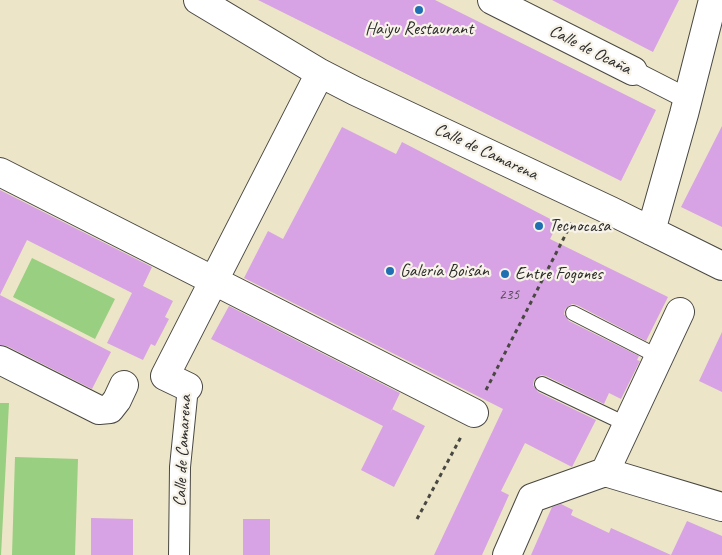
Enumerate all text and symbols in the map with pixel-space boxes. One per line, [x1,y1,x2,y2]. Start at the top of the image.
marker: Haiyu Restaurant [413,4,425,16]
place label: Haiyu Restaurant [365,18,473,40]
street label: Calle de Ocaña [545,20,635,80]
street label: Calle de Camarena [431,119,541,185]
place label: Tecnocasa [549,215,610,237]
marker: Tecnocasa [533,220,545,232]
place label: Galería Boisán [400,260,489,282]
place label: Entre Fogones [515,263,602,285]
marker: Galería Boisán [384,265,396,277]
marker: Entre Fogones [499,268,511,280]
house number: 235 [499,286,519,304]
street label: Calle de Camarena [169,395,197,507]

